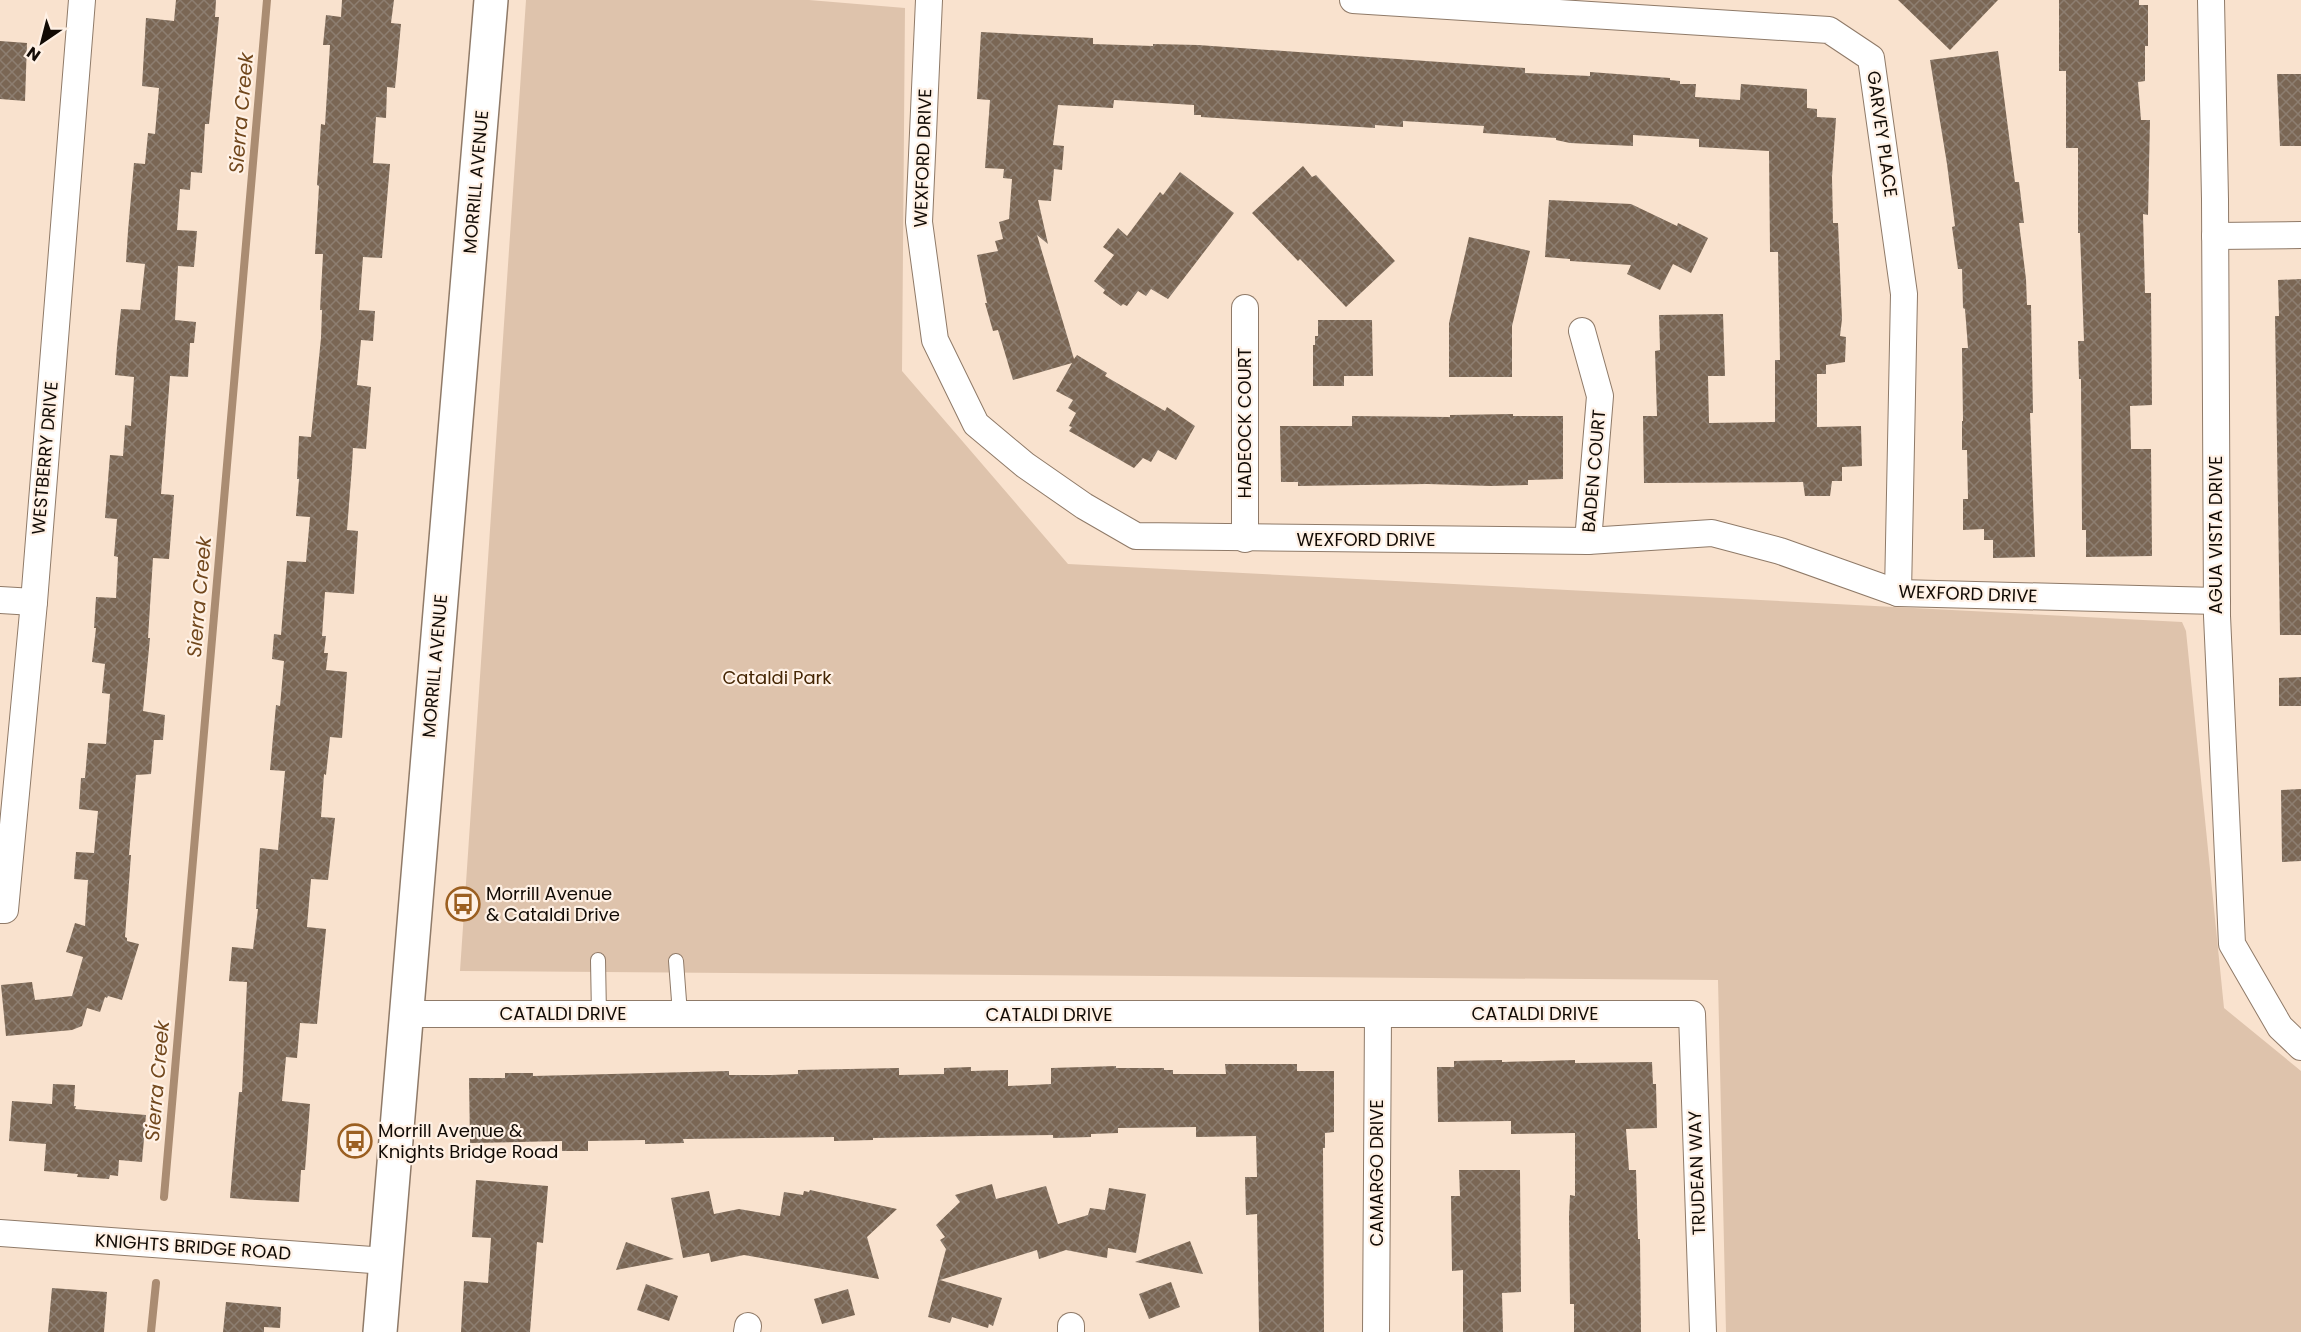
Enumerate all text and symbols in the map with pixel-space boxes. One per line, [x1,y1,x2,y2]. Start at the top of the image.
north arrow [12,12,72,72]
text: N [22,41,45,67]
water label: Sierra Creek [222,50,260,175]
street label: GARVEY PLACE [1861,69,1904,199]
street label: WEXFORD DRIVE [908,88,937,228]
street label: MORRILL AVENUE [457,109,494,255]
street label: HADEOCK COURT [1232,347,1257,499]
street label: WESTBERRY DRIVE [25,380,64,536]
street label: BADEN COURT [1576,408,1611,534]
street label: AGUA VISTA DRIVE [2203,456,2228,614]
street label: WEXFORD DRIVE [1296,527,1436,552]
water label: Sierra Creek [180,534,218,659]
street label: WEXFORD DRIVE [1898,579,2038,608]
street label: MORRILL AVENUE [416,593,453,739]
park label: Cataldi Park [722,665,832,690]
place label: Morrill Avenue & Cataldi Drive [486,881,620,927]
bus stop icon: Morrill Avenue & Cataldi Drive [445,886,481,922]
street label: CATALDI DRIVE [499,1001,627,1026]
street label: CATALDI DRIVE [1471,1001,1599,1026]
street label: CATALDI DRIVE [985,1002,1113,1027]
water label: Sierra Creek [138,1018,176,1143]
street label: CAMARGO DRIVE [1364,1099,1389,1247]
street label: TRUDEAN WAY [1682,1110,1711,1236]
place label: Morrill Avenue & Knights Bridge Road [378,1118,558,1164]
bus stop icon: Morrill Avenue & Knights Bridge Road [337,1123,373,1159]
street label: KNIGHTS BRIDGE ROAD [94,1227,292,1266]

